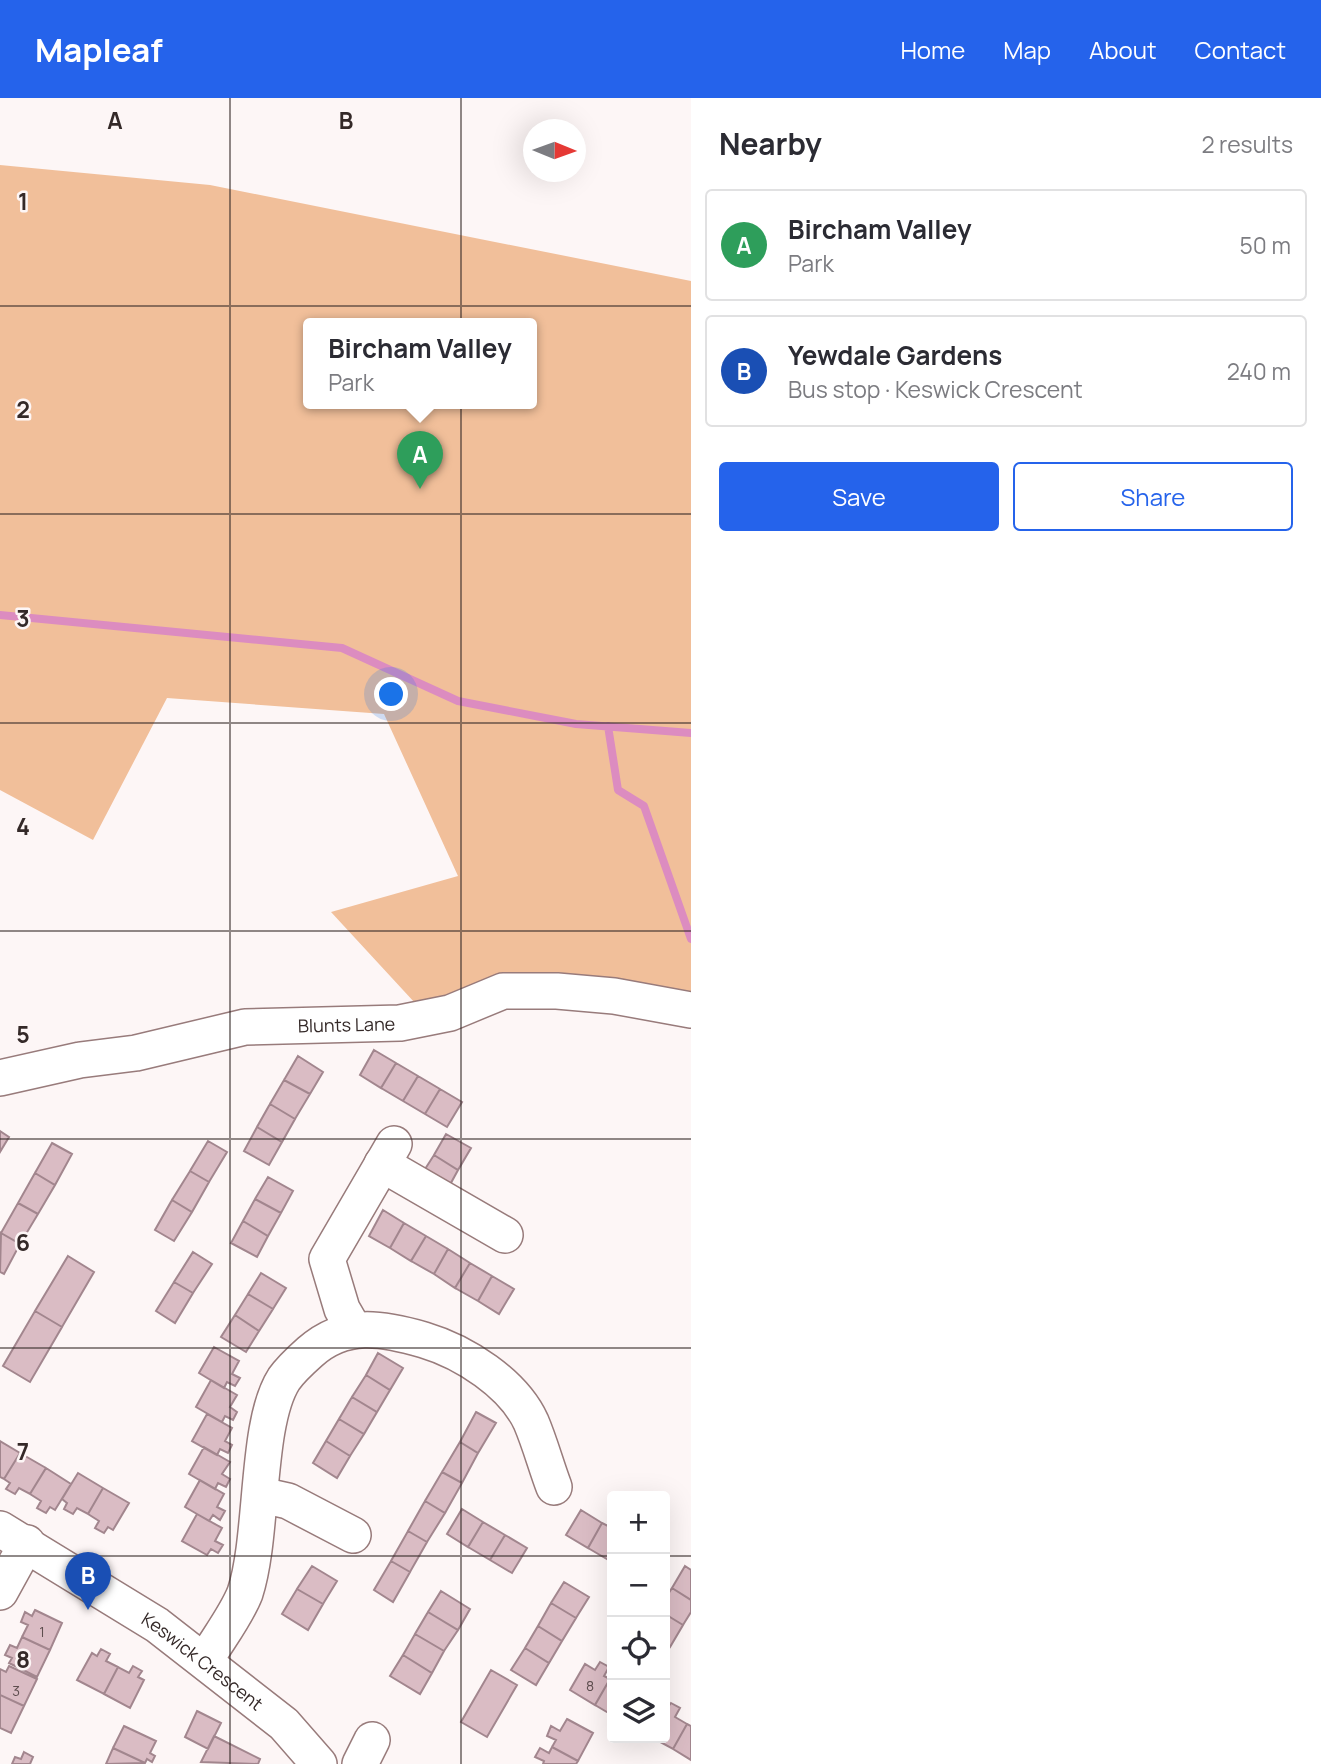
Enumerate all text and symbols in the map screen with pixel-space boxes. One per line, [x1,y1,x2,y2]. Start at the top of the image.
text: Mapleaf [35,27,163,72]
text: Home [900,33,965,66]
text: Map [1003,33,1051,66]
text: About [1089,33,1157,66]
text: Contact [1195,33,1286,66]
text: A [107,104,123,136]
text: B [339,104,353,136]
north arrow [523,119,586,182]
text: Nearby [719,123,822,164]
text: 2 results [1201,128,1293,160]
text: 1 [18,185,28,217]
text: Bircham Valley [788,211,972,247]
text: A [736,229,752,261]
text: 50 m [1240,229,1291,261]
text: Park [788,247,834,279]
popup [303,318,537,409]
text: Bircham Valley [328,330,512,366]
text: Yewdale Gardens [788,337,1002,373]
text: B [737,355,751,387]
text: 240 m [1227,355,1291,387]
text: Park [328,366,374,398]
text: Bus stop · Keswick Crescent [788,373,1083,405]
text: 2 [16,393,30,425]
pin: A [397,431,443,489]
button: Save [719,462,999,531]
button: Share [1013,462,1293,531]
text: 3 [16,602,30,634]
your location [374,677,408,711]
text: 4 [16,810,30,842]
street label: Blunts Lane [298,1011,395,1038]
text: 5 [16,1018,30,1050]
text: 6 [16,1226,30,1258]
text: 7 [17,1435,29,1467]
map controls [607,1491,670,1743]
button: + [607,1491,670,1554]
pin: B [65,1552,111,1610]
button: − [607,1554,670,1617]
street label: Keswick Crescent [137,1607,268,1715]
button: locate [607,1617,670,1680]
house number: 1 [39,1622,45,1641]
text: 8 [16,1643,30,1675]
house number: 8 [586,1676,594,1695]
button: layers [607,1680,670,1743]
house number: 3 [12,1681,20,1700]

